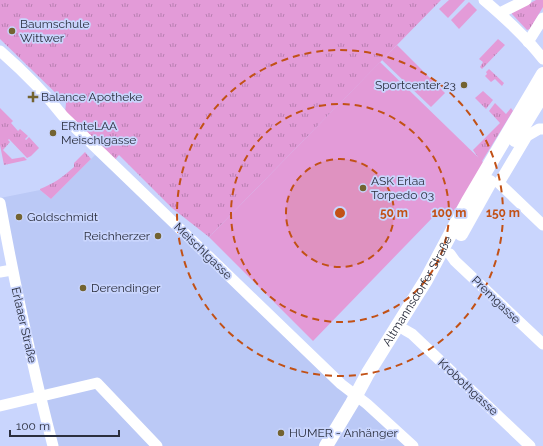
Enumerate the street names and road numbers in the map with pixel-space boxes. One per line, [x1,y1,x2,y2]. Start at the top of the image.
street label: Meischlgasse [171,220,235,282]
street label: Altmannsdorfer Straße [380,234,455,349]
street label: Premgasse [469,273,523,327]
street label: Erlaaer Straße [8,286,40,364]
street label: Krobothgasse [435,356,501,418]

